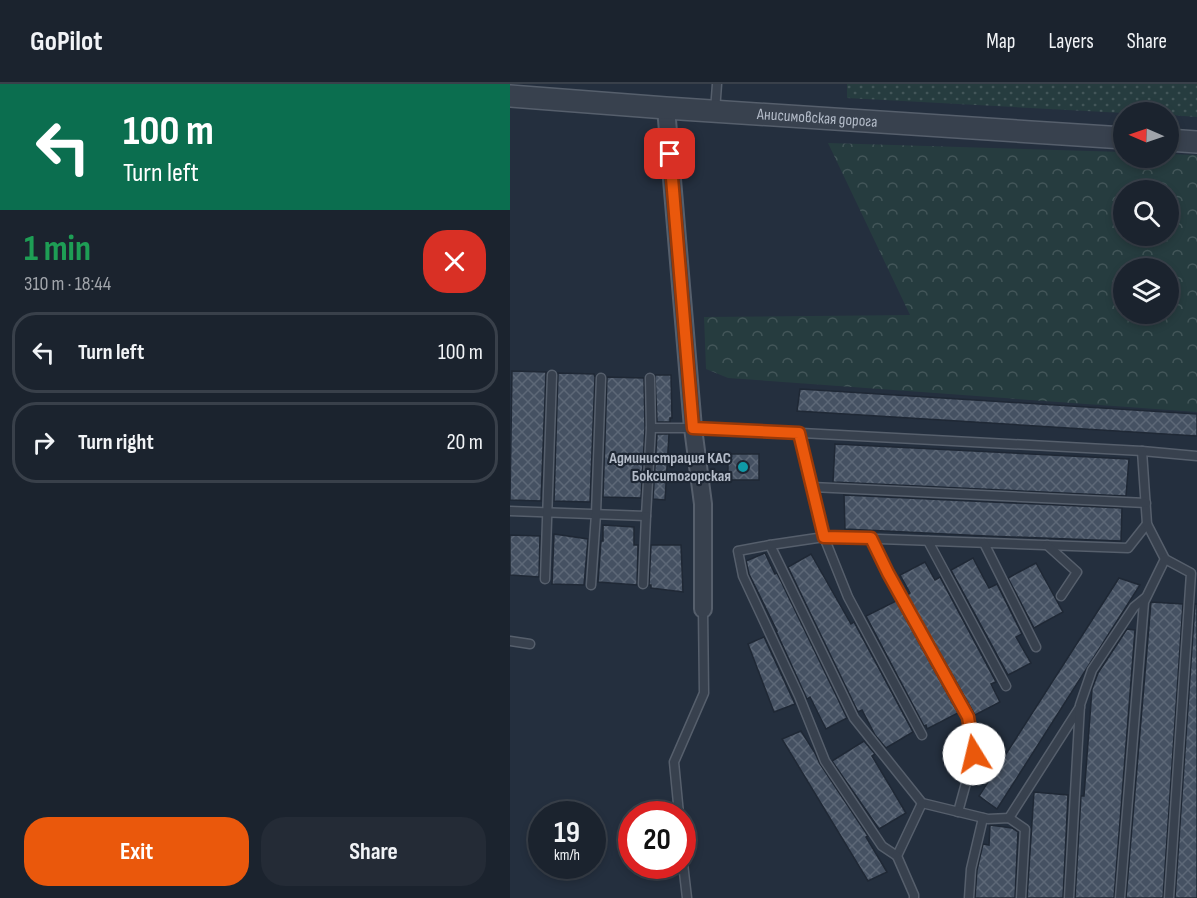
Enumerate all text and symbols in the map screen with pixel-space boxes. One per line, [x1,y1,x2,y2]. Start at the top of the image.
text: GoPilot [30,25,102,58]
text: Map [986,29,1015,54]
text: Layers [1048,29,1094,54]
text: Share [1127,29,1167,54]
north arrow [1113,102,1179,168]
map controls [1113,102,1179,324]
street label: Анисимовская дорога [755,104,878,131]
text: 100 m [123,106,214,157]
icon: left [24,108,102,186]
pin [644,128,695,179]
icon: arrive [653,137,686,170]
text: Turn left [123,157,199,189]
button: search [1113,180,1179,246]
text: 1 min [24,228,91,271]
button: close [423,230,486,293]
button: layers [1113,258,1179,324]
text: 310 m · 18:44 [24,272,111,296]
icon: left [27,336,60,369]
text: Turn left [78,339,144,366]
text: 100 m [438,339,483,366]
icon: right [27,426,60,459]
text: Turn right [78,429,154,456]
text: 20 m [447,429,483,456]
place label: Администрация КАС Бокситогорская [608,449,731,486]
marker: Администрация КАС Бокситогорская [736,460,750,474]
position arrow [942,722,1006,786]
speed limit sign: 20 [618,801,696,879]
text: 19 [554,815,580,851]
button: Exit [24,817,249,886]
button: Share [261,817,486,886]
text: km/h [554,846,580,865]

